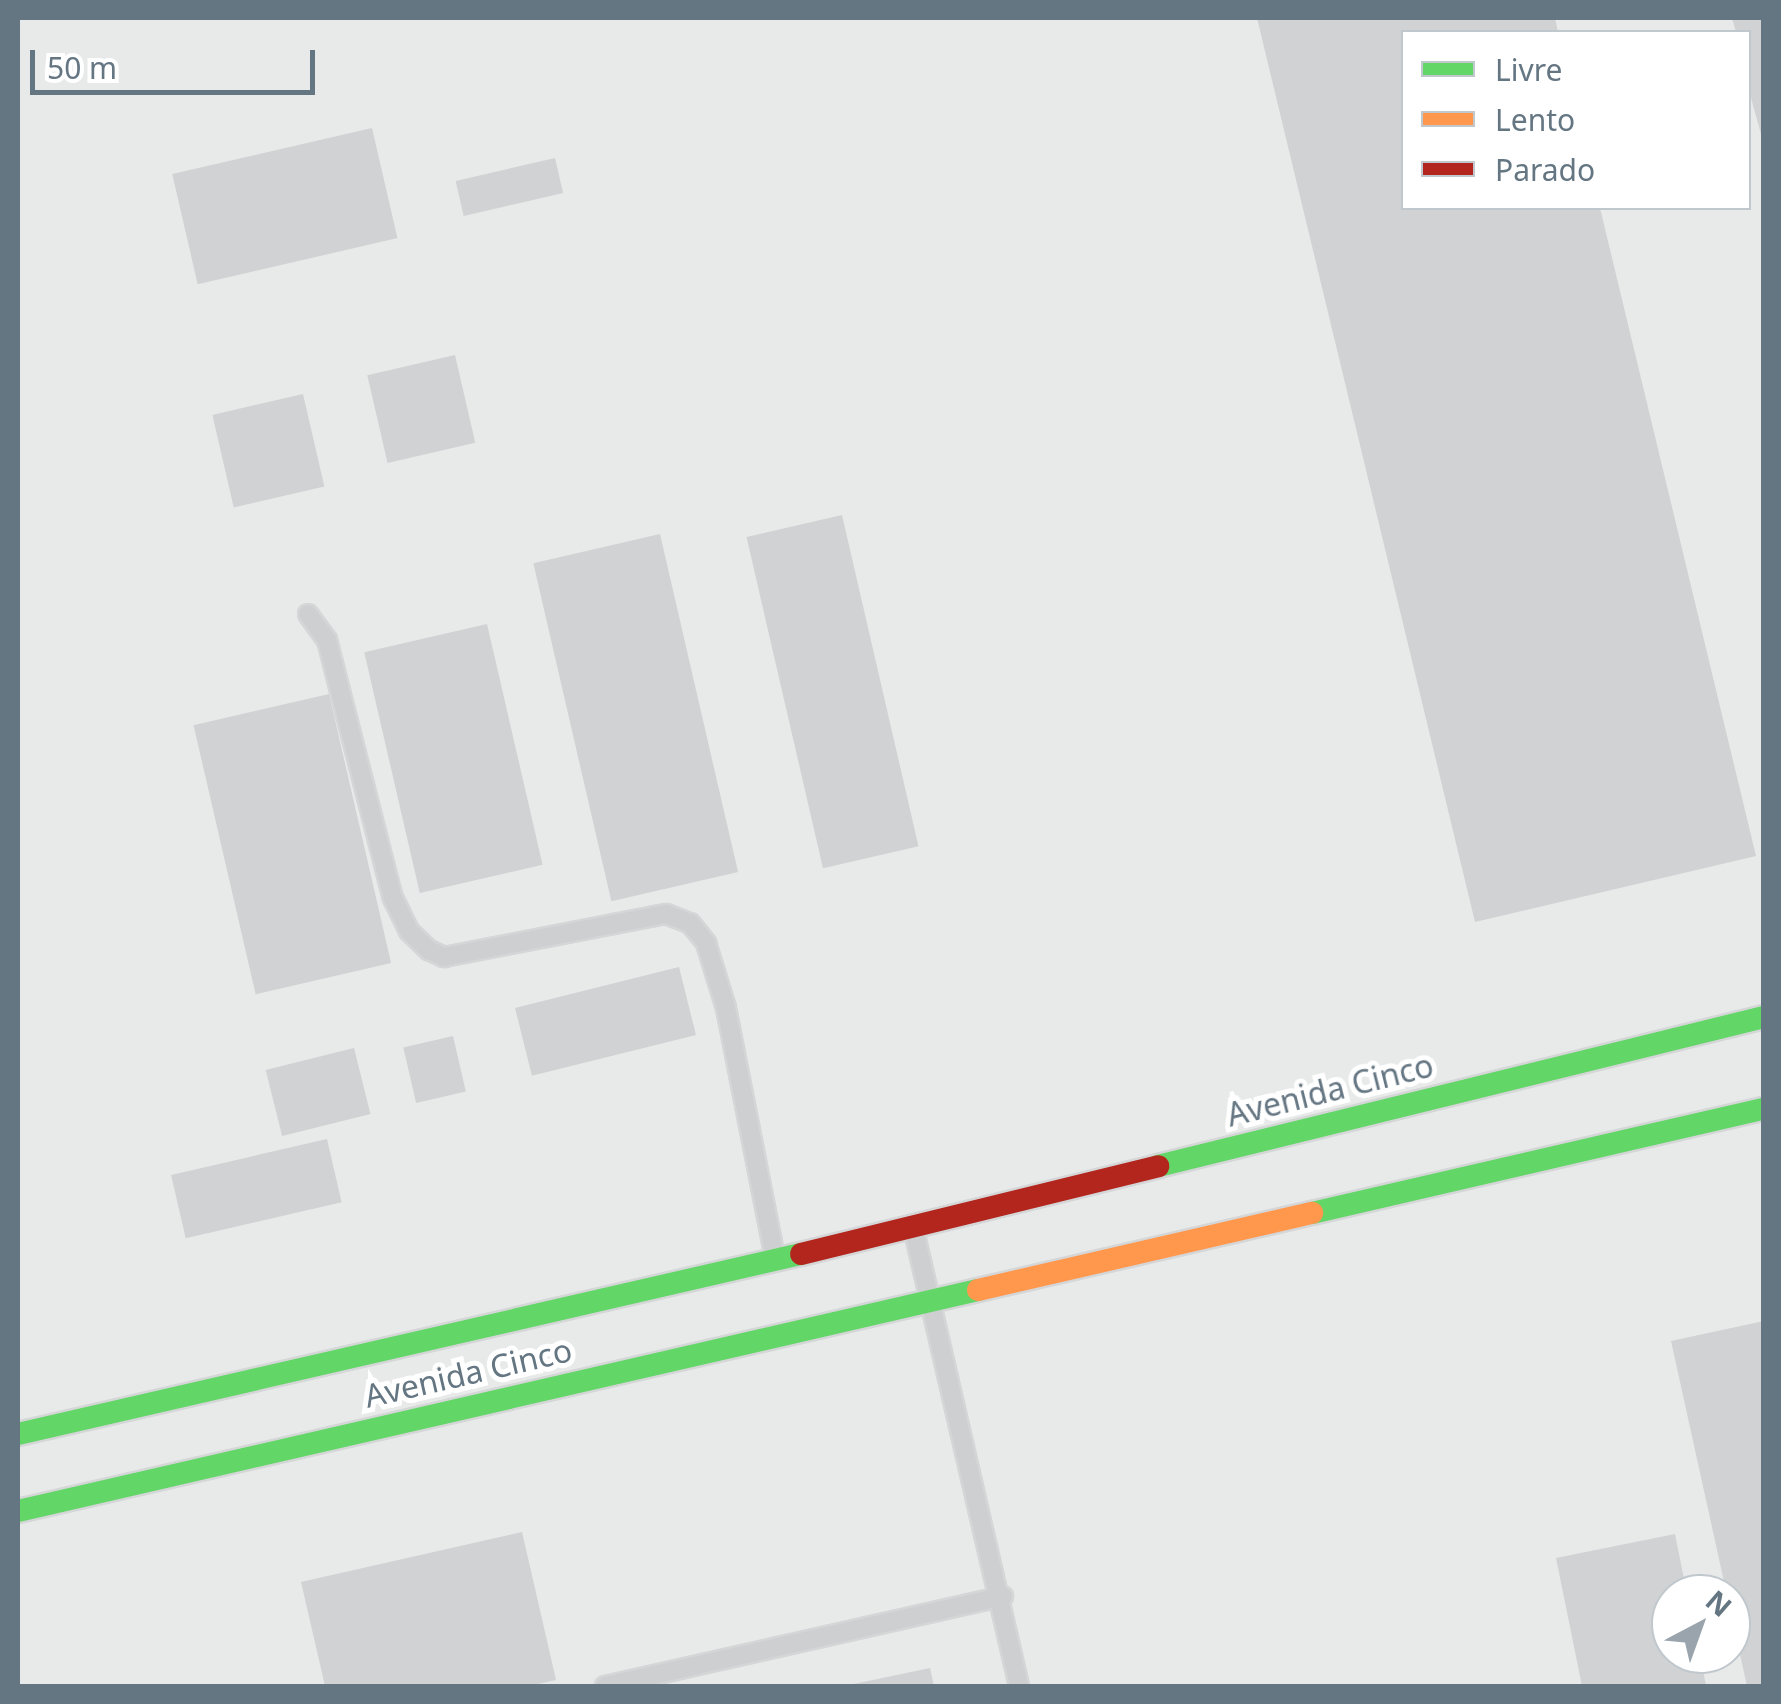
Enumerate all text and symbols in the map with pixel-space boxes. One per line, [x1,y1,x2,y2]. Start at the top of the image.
scale bar [35,30,320,92]
legend [1401,30,1751,210]
text: 50 m [47,47,117,88]
text: Livre [1495,49,1562,90]
text: Lento [1495,99,1575,140]
text: Parado [1495,149,1595,190]
street label: Avenida Cinco [1223,1046,1437,1134]
street label: Avenida Cinco [361,1330,575,1416]
north arrow [1651,1574,1751,1674]
text: N [1698,1581,1740,1625]

